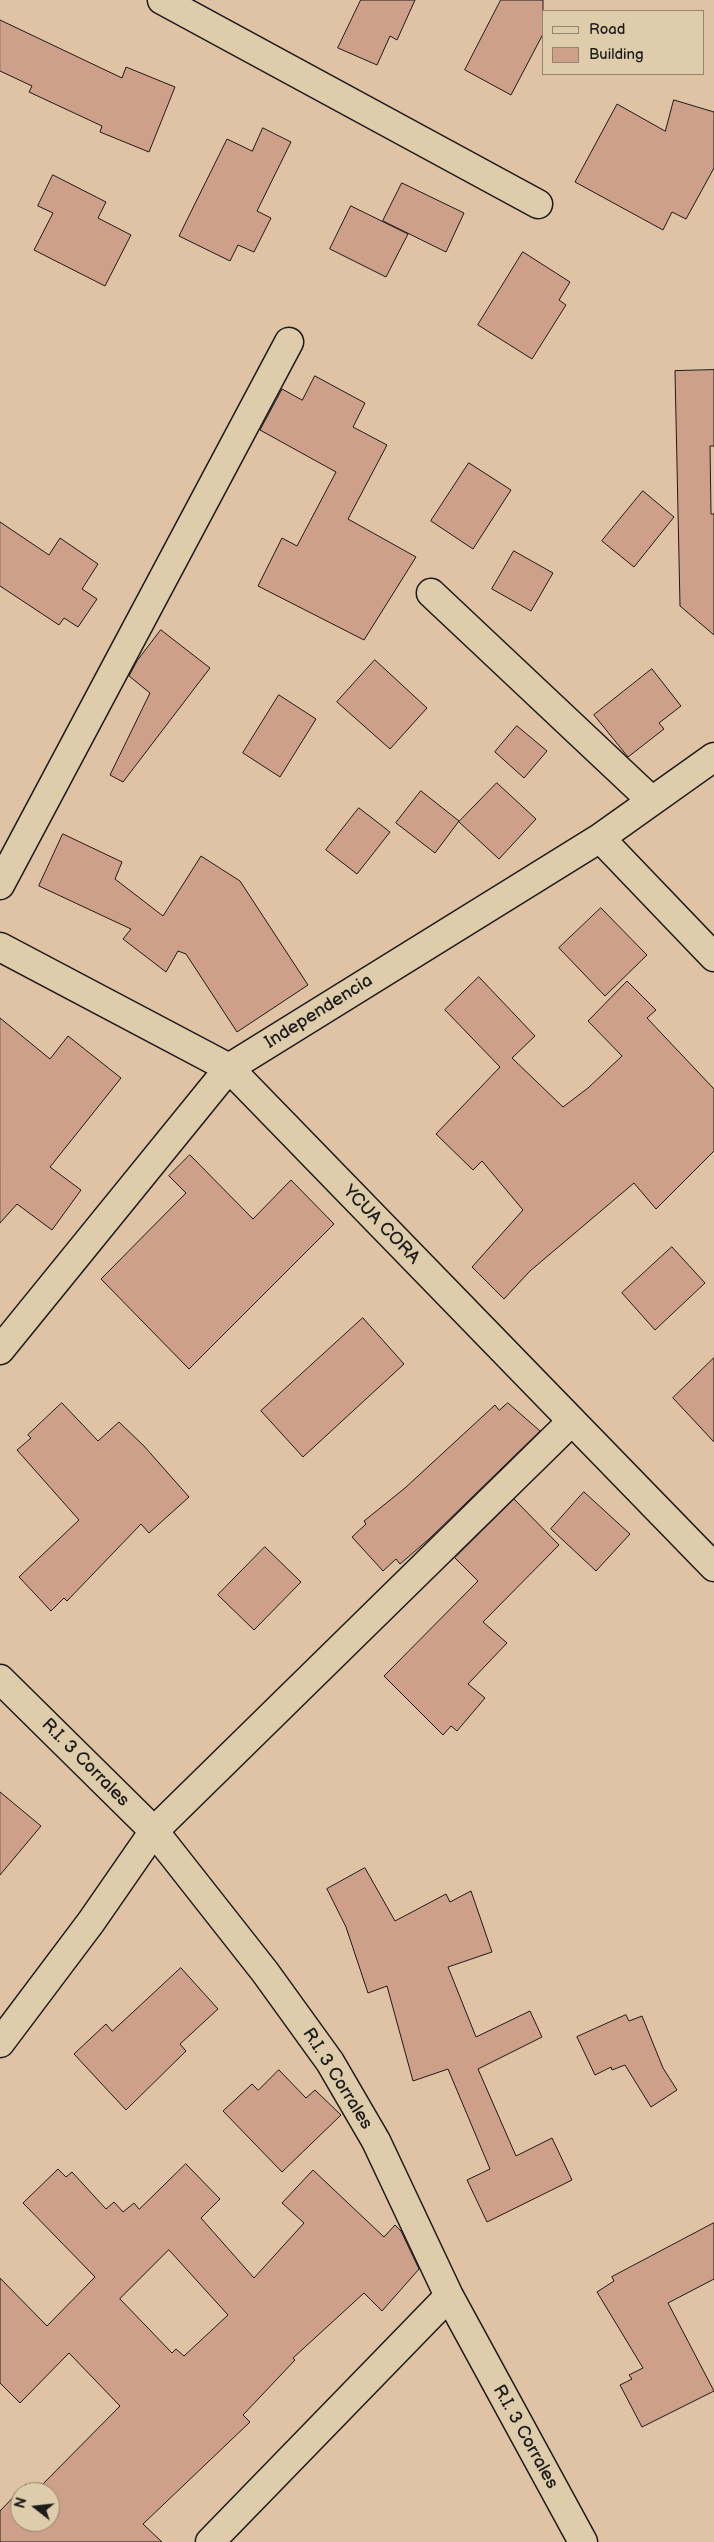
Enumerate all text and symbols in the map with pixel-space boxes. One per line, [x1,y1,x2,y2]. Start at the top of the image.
legend [542,10,704,75]
text: Road [589,20,625,39]
text: Building [589,45,644,64]
street label: Independencia [261,970,377,1054]
street label: YCUA CORA [338,1181,424,1269]
street label: R.I. 3 Corrales [37,1715,133,1811]
street label: R.I. 3 Corrales [297,2024,377,2134]
street label: R.I. 3 Corrales [488,2381,562,2493]
north arrow [10,2482,60,2532]
text: N [11,2496,31,2510]

